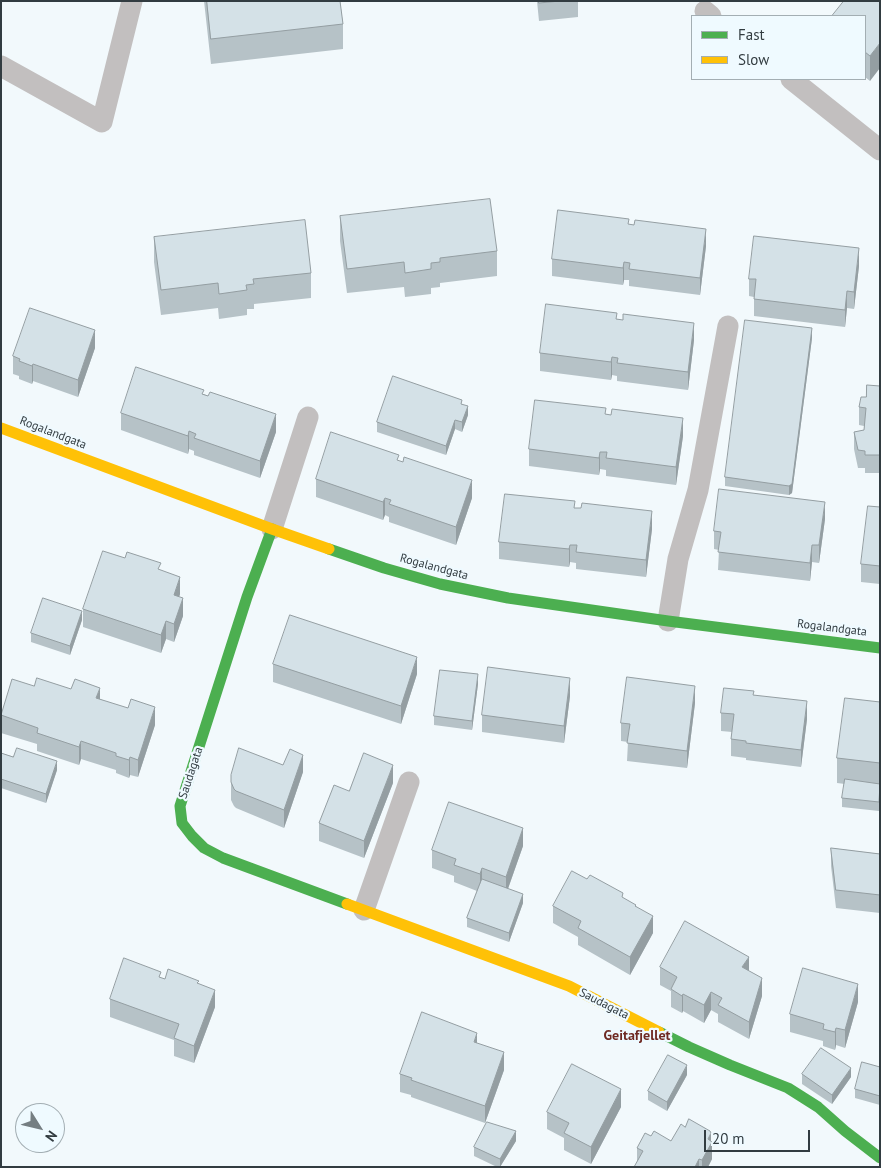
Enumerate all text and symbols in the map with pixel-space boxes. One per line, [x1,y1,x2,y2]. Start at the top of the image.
legend [691,15,866,80]
text: Fast [738,25,765,44]
text: Slow [738,50,769,69]
street label: Rogalandgata [18,414,88,452]
street label: Rogalandgata [398,551,470,583]
street label: Rogalandgata [796,617,868,639]
street label: Saudagata [176,745,206,801]
street label: Saudagata [577,985,631,1023]
district label: Geitafjellet [604,1028,670,1044]
north arrow [15,1103,65,1153]
scale bar [706,1120,812,1152]
text: N [41,1127,61,1145]
text: 20 m [712,1129,745,1148]

